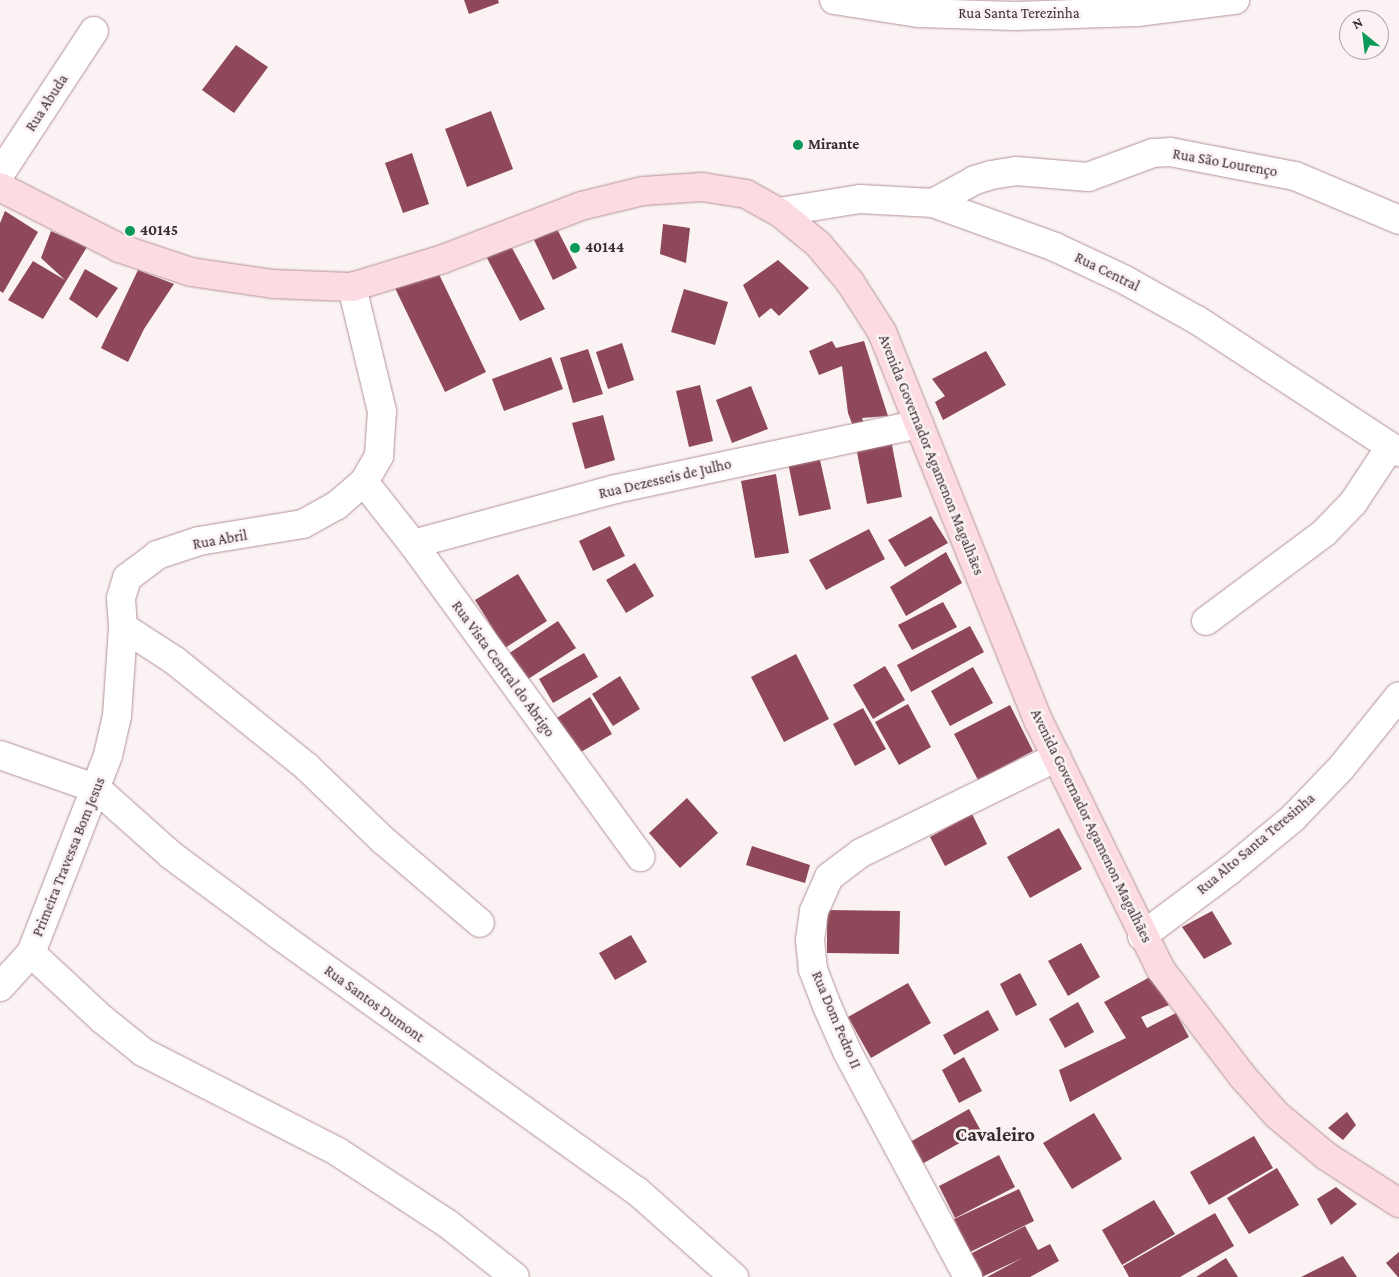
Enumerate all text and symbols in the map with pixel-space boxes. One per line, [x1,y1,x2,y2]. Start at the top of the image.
street label: Rua Santa Terezinha [958,5,1080,23]
north arrow [1339,10,1389,60]
text: N [1349,13,1365,32]
street label: Rua Abuda [22,71,72,135]
place label: Mirante [808,136,859,154]
marker: Mirante [792,139,804,151]
street label: Rua São Lourenço [1171,145,1279,181]
place label: 40145 [140,222,178,240]
marker: 40145 [124,225,136,237]
place label: 40144 [585,239,624,257]
marker: 40144 [569,242,581,254]
street label: Rua Central [1072,249,1142,295]
street label: Avenida Governador Agamenon Magalhães [874,332,988,578]
street label: Rua Dezesseis de Julho [597,455,733,503]
street label: Rua Abril [191,526,249,554]
street label: Rua Vista Central do Abrigo [448,597,558,741]
street label: Avenida Governador Agamenon Magalhães [1026,706,1156,946]
street label: Primeira Travessa Bom Jesus [29,775,109,939]
street label: Rua Alto Santa Teresinha [1193,789,1319,899]
street label: Rua Santos Dumont [320,962,428,1046]
street label: Rua Dom Pedro II [807,969,865,1071]
district label: Cavaleiro [955,1122,1035,1146]

